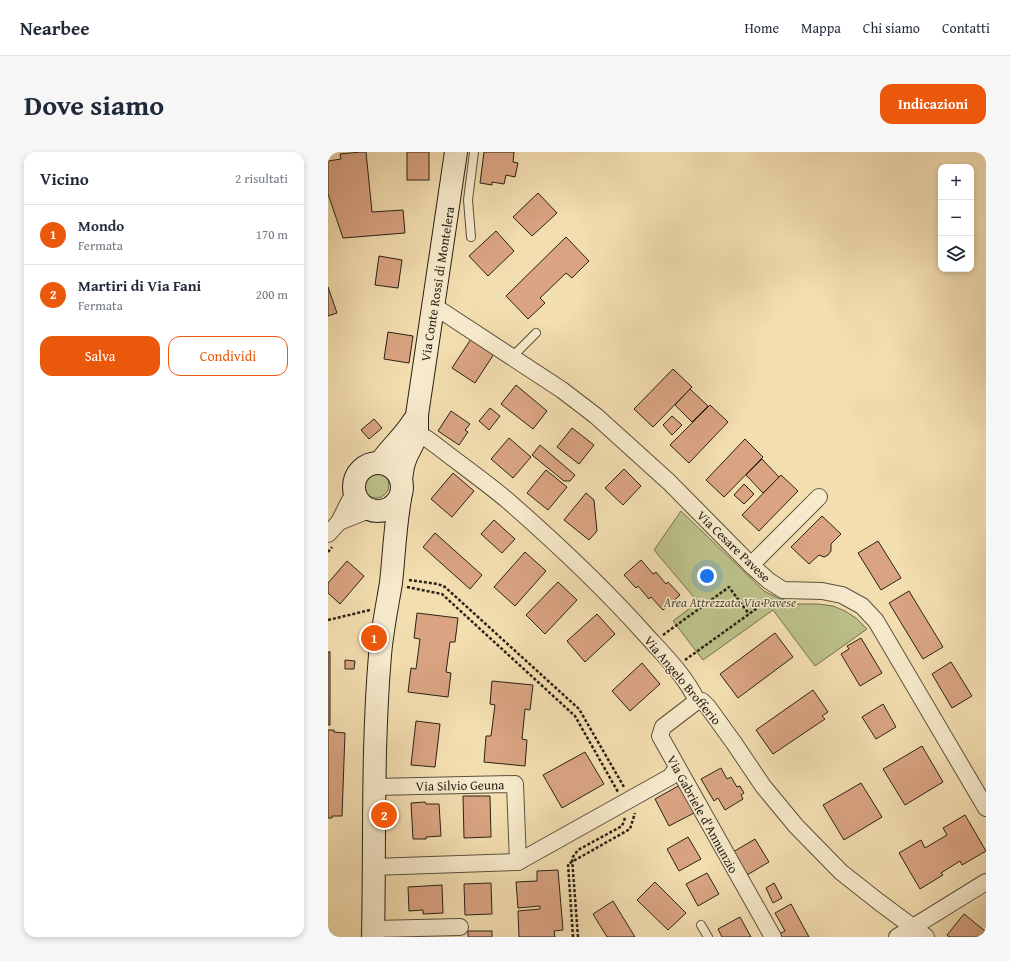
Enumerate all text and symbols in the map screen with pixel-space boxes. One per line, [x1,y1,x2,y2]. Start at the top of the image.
text: Nearbee [20,14,90,42]
text: Home [745,18,779,38]
text: Mappa [801,18,841,38]
text: Chi siamo [863,18,920,38]
text: Contatti [942,18,990,38]
text: Dove siamo [24,84,164,125]
button: Indicazioni [880,84,986,124]
map controls [938,164,974,272]
button: + [938,164,974,200]
text: Vicino [40,166,89,191]
text: 2 risultati [235,169,288,188]
button: − [938,200,974,236]
street label: Via Conte Rossi di Montelera [416,204,459,363]
text: Mondo [78,215,124,236]
text: 1 [50,225,56,244]
text: 170 m [256,225,288,244]
text: Fermata [78,236,123,255]
button: layers [938,236,974,272]
text: Martiri di Via Fani [78,275,201,296]
text: 2 [50,285,56,304]
text: 200 m [256,285,288,304]
text: Fermata [78,296,123,315]
button: Salva [40,336,160,376]
button: Condividi [168,336,288,376]
street label: Via Cesare Pavese [692,506,775,587]
your location [697,566,717,586]
park label: Area Attrezzata Via Pavese [663,593,796,612]
pin: 1 [361,623,387,653]
street label: Via Angelo Brofferio [640,632,726,729]
street label: Via Gabriele d'Annunzio [662,752,743,877]
street label: Via Silvio Geuna [416,775,505,796]
pin: 2 [371,800,397,830]

